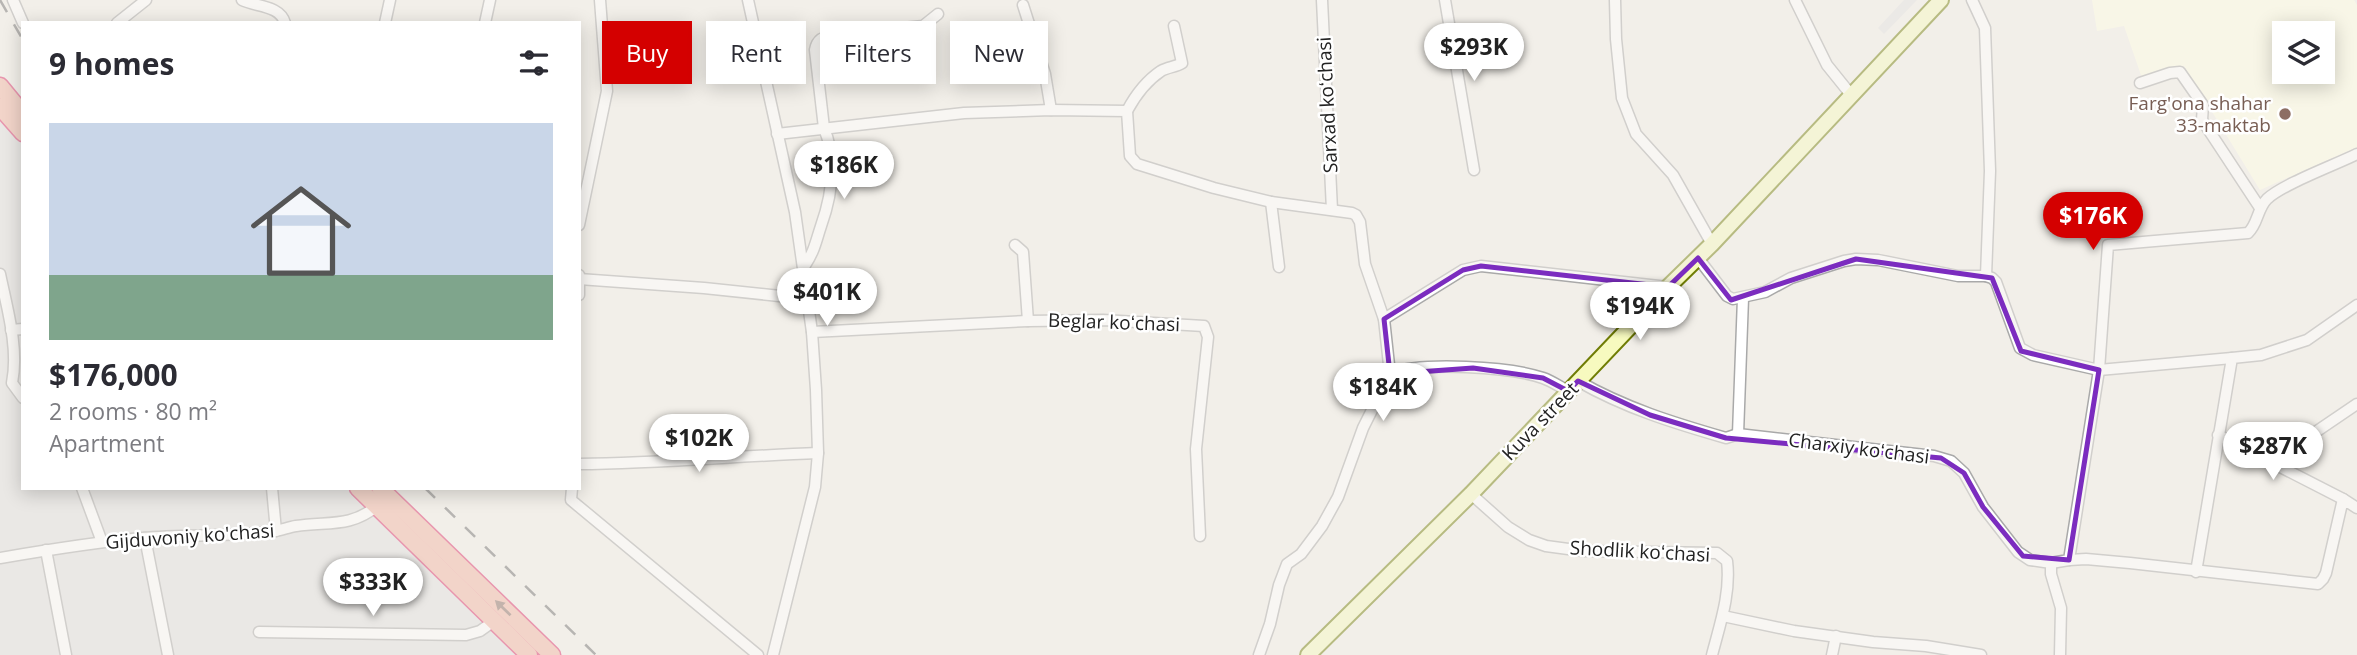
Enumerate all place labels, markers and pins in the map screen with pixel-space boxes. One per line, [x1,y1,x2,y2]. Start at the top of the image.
pin: $293K [1425,24,1523,83]
place label: Farg'ona shahar 33-maktab [2129,90,2271,138]
marker: Farg'ona shahar 33-maktab [2277,106,2293,122]
pin: $186K [795,142,893,201]
pin: $176K [2044,192,2142,252]
pin: $401K [778,268,876,328]
pin: $194K [1591,282,1689,342]
pin: $184K [1334,364,1432,423]
pin: $102K [650,414,748,474]
pin: $287K [2224,422,2322,482]
pin: $333K [324,558,422,618]

